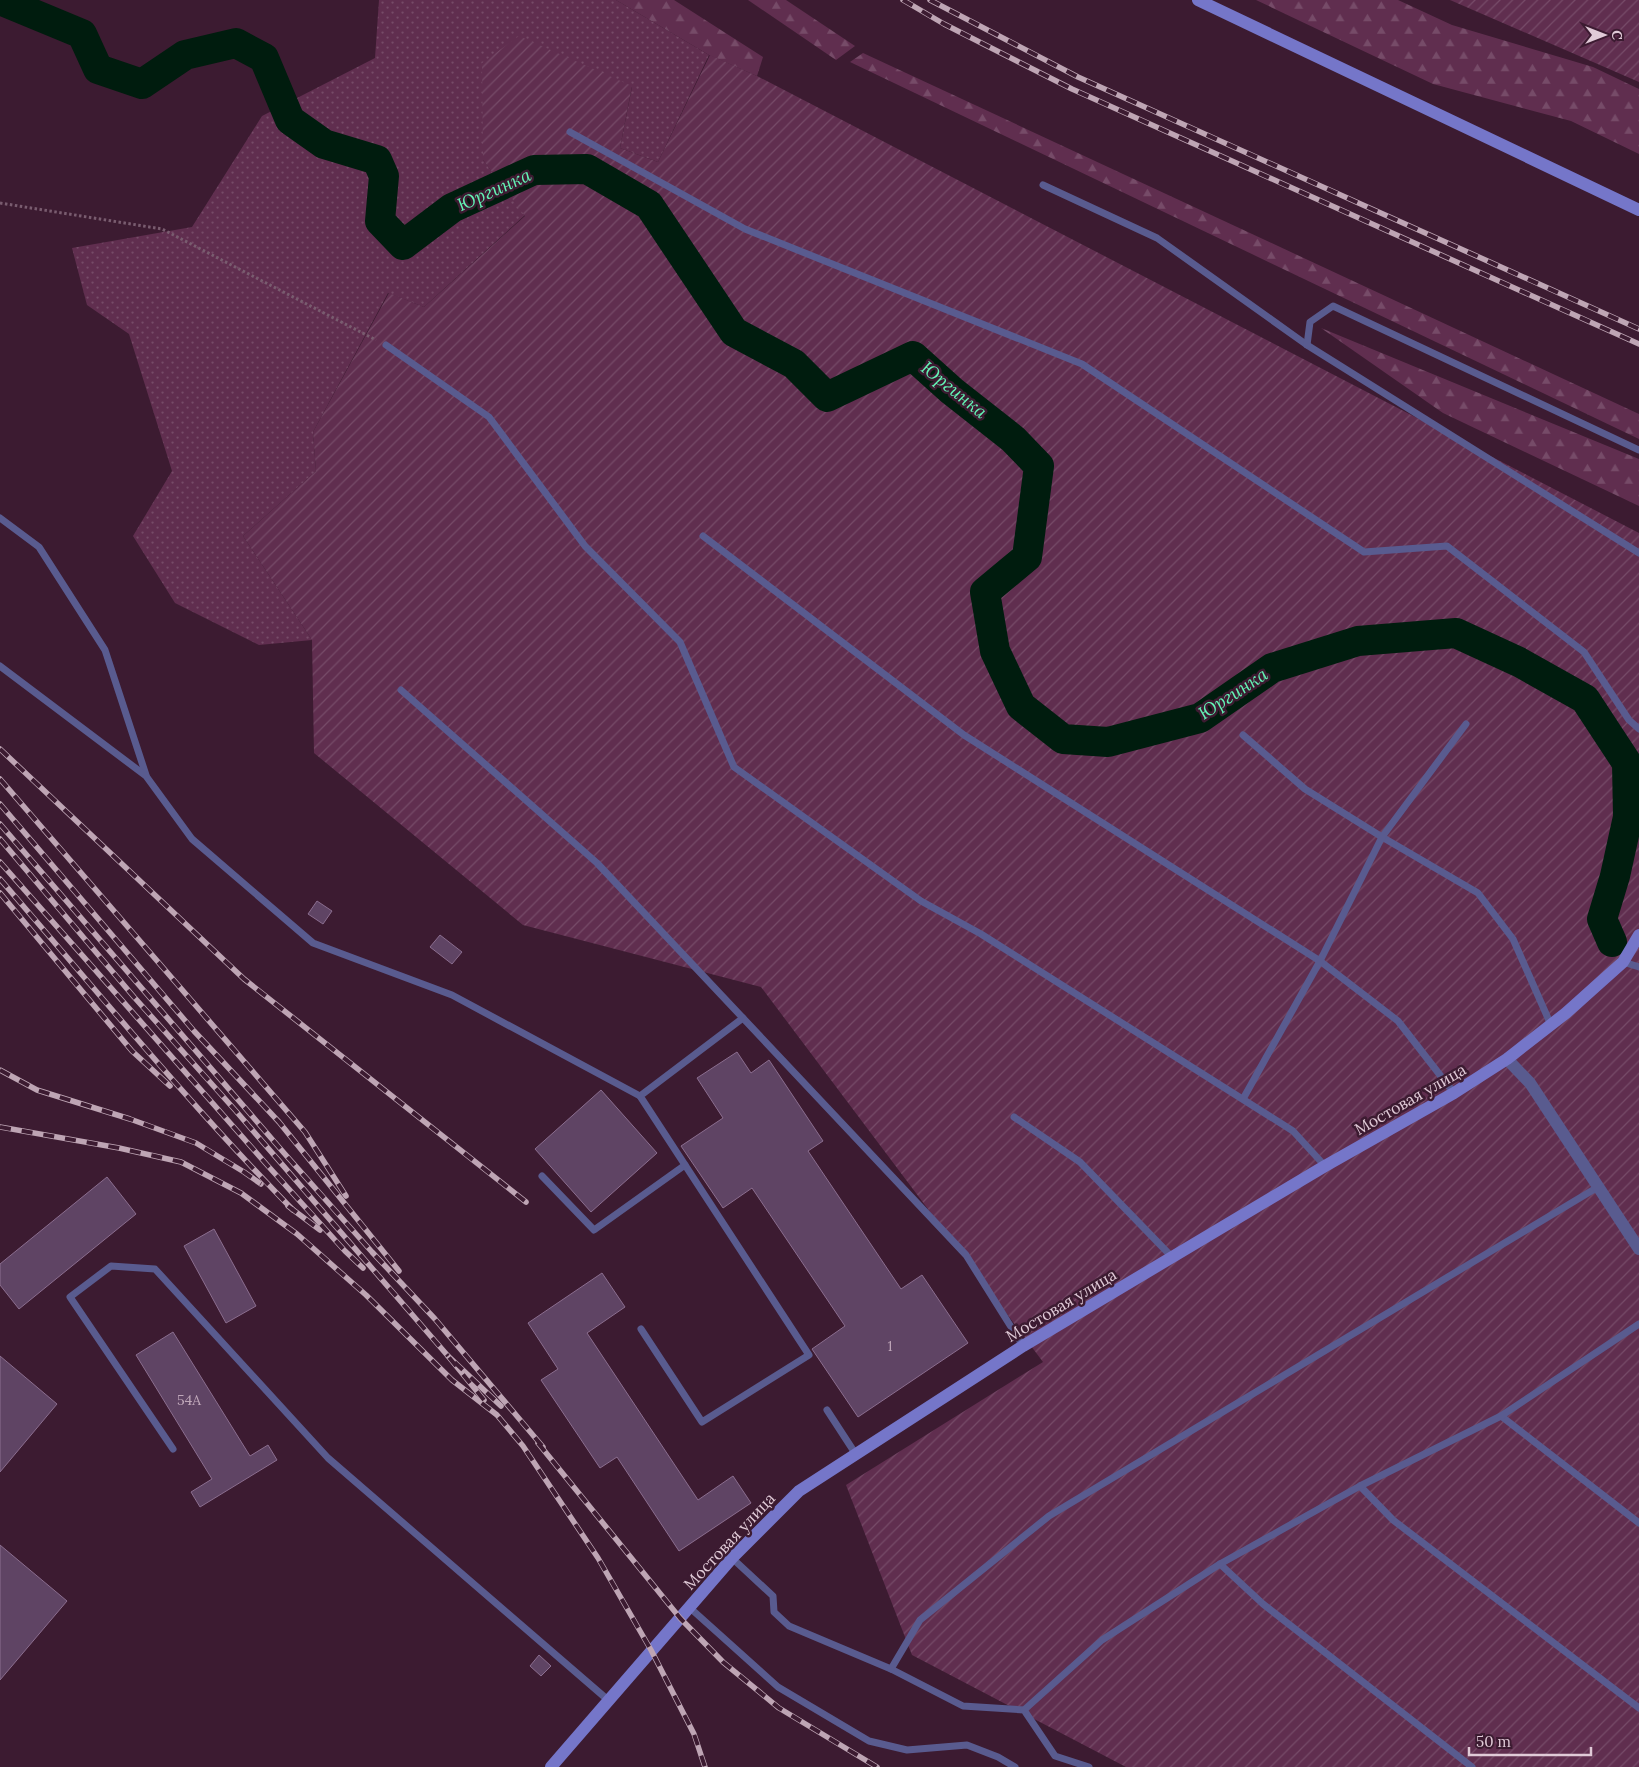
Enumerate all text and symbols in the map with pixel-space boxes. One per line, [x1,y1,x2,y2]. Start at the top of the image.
north arrow [1579,10,1629,60]
text: С [1608,30,1626,40]
water label: Юргинка [453,163,534,216]
water label: Юргинка [917,356,992,423]
water label: Юргинка [1194,663,1272,725]
street label: Мостовая улица [1351,1059,1469,1139]
street label: Мостовая улица [1002,1264,1120,1346]
house number: 1 [887,1337,893,1355]
house number: 54А [177,1391,201,1409]
street label: Мостовая улица [679,1488,779,1594]
scale bar [1469,1724,1592,1756]
text: 50 m [1476,1732,1511,1751]

